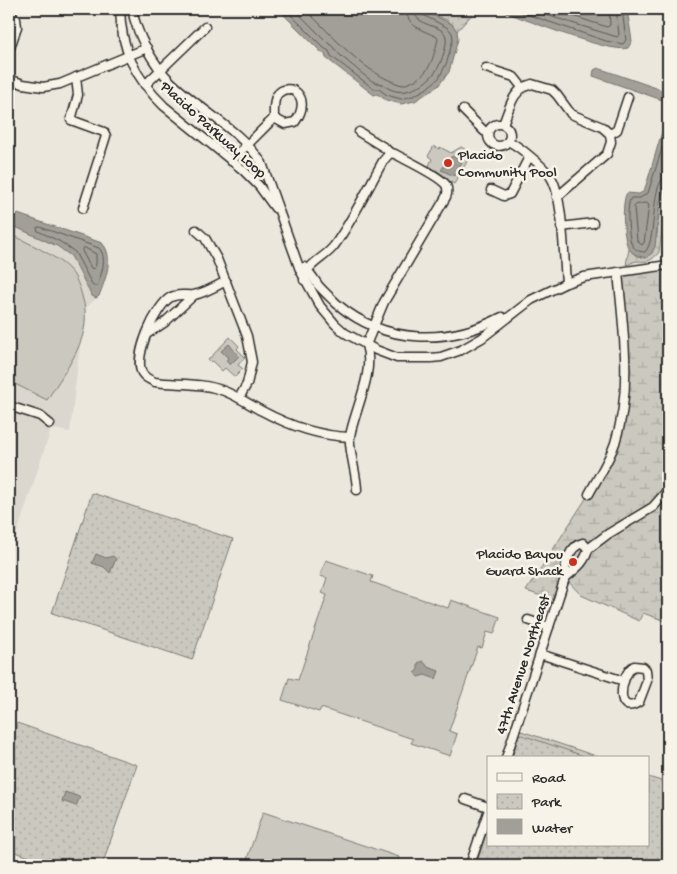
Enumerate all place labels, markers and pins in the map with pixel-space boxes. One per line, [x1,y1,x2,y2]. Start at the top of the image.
place label: Placido Community Pool [457,147,557,182]
marker: Placido Community Pool [442,157,454,169]
place label: Placido Bayou Guard Shack [475,546,564,581]
marker: Placido Bayou Guard Shack [567,556,579,568]

